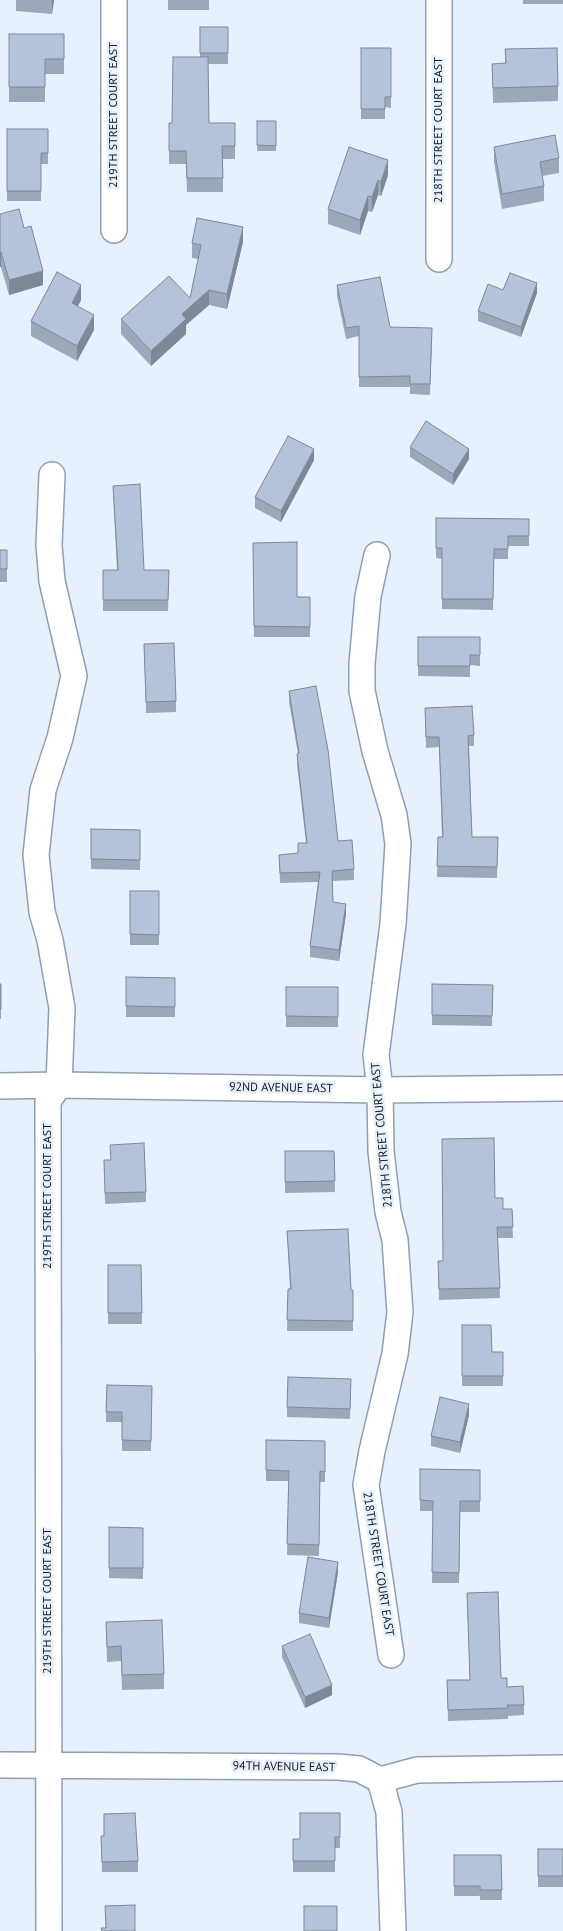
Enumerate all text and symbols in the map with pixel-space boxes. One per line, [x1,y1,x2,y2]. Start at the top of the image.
street label: 219TH STREET COURT EAST [107,42,121,188]
street label: 218TH STREET COURT EAST [432,57,446,203]
street label: 218TH STREET COURT EAST [368,1062,396,1208]
street label: 92ND AVENUE EAST [229,1080,333,1096]
street label: 219TH STREET COURT EAST [41,1123,55,1269]
street label: 218TH STREET COURT EAST [359,1491,397,1637]
street label: 219TH STREET COURT EAST [41,1528,55,1674]
street label: 94TH AVENUE EAST [233,1759,335,1775]

